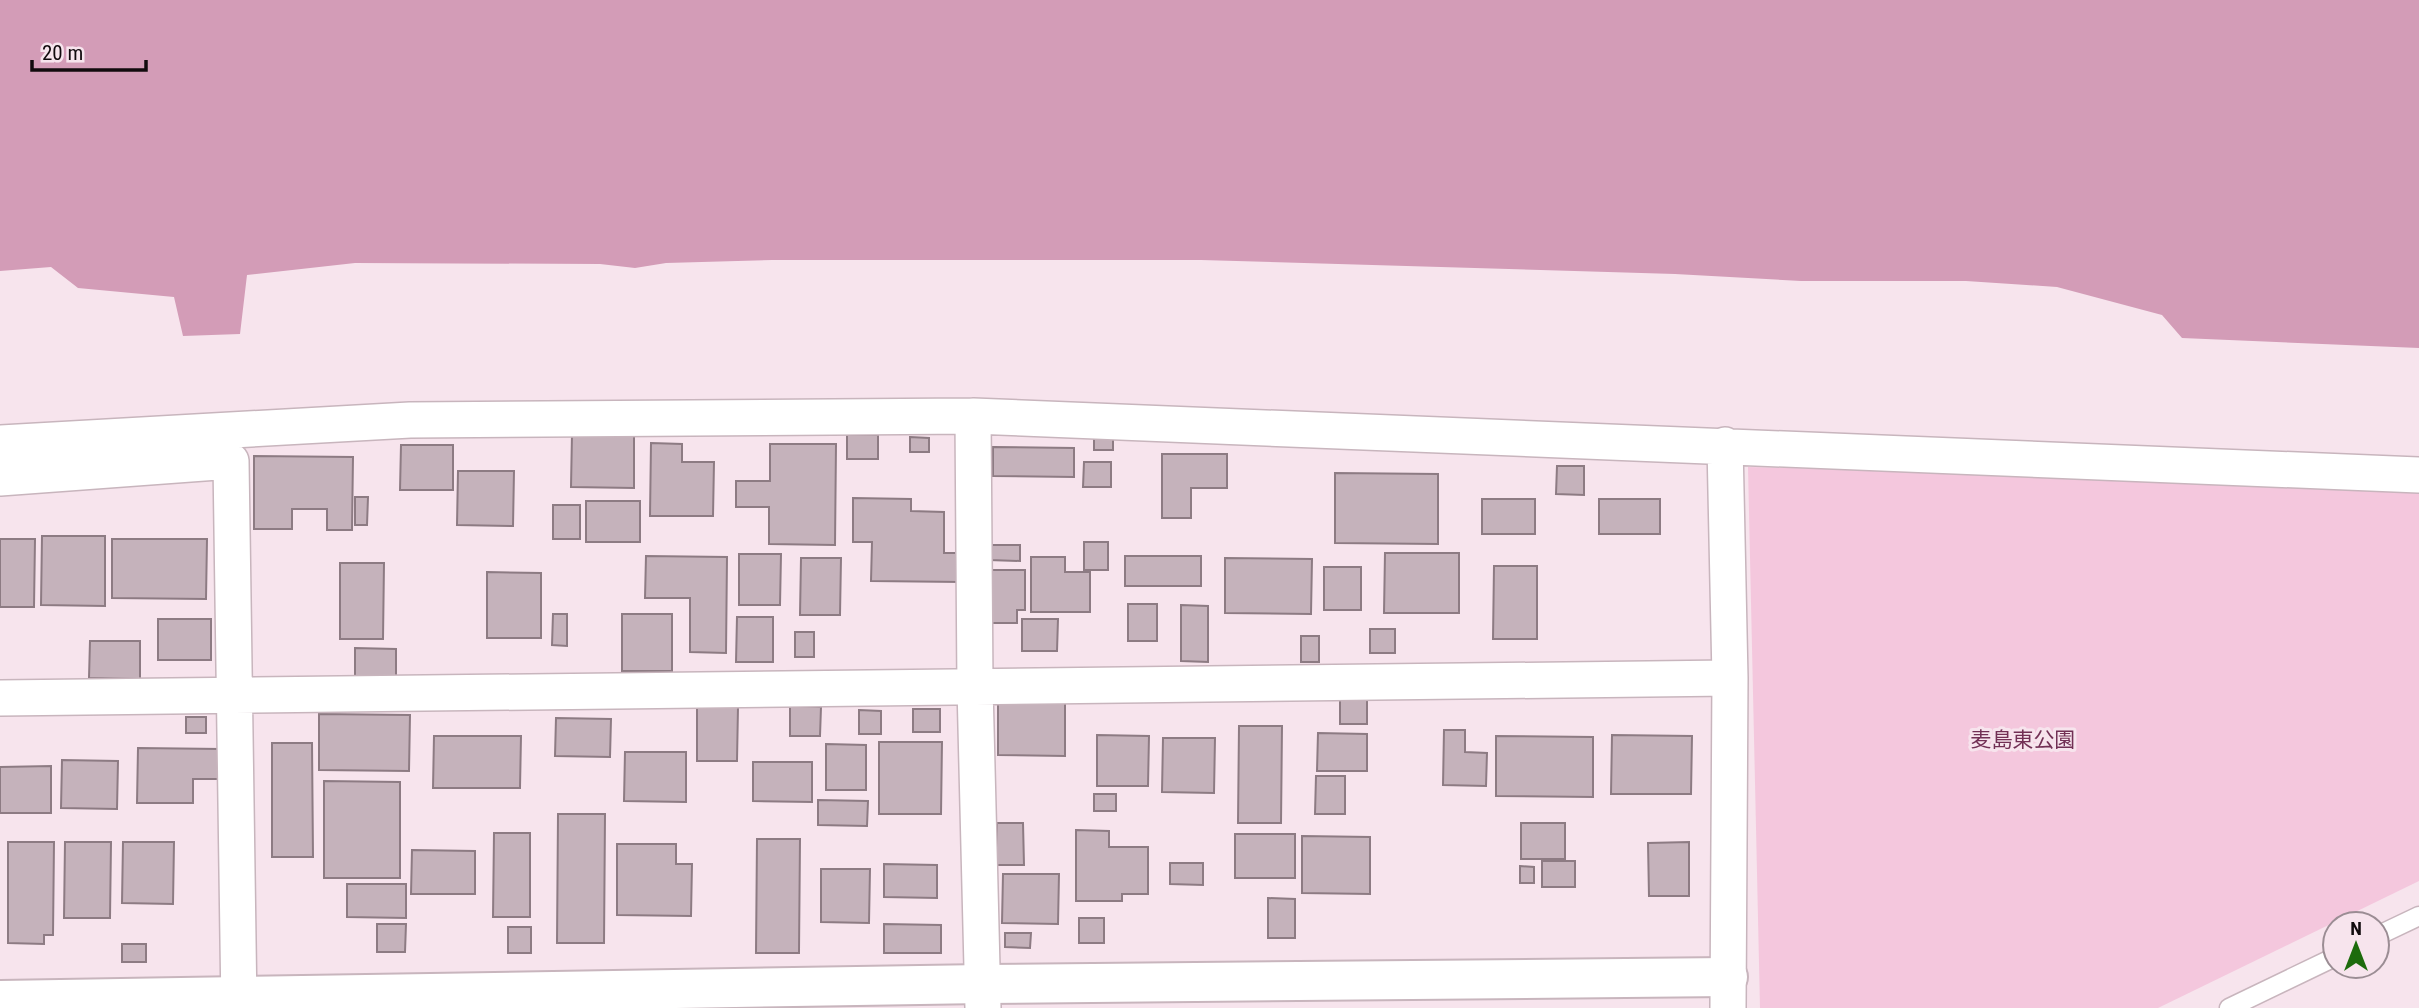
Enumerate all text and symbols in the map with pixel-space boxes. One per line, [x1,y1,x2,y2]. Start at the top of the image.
scale bar [32,28,145,72]
text: 20 m [42,41,83,65]
park label: 麦島東公園 [1971,728,2076,752]
north arrow [2321,910,2391,980]
text: N [2350,917,2362,940]

